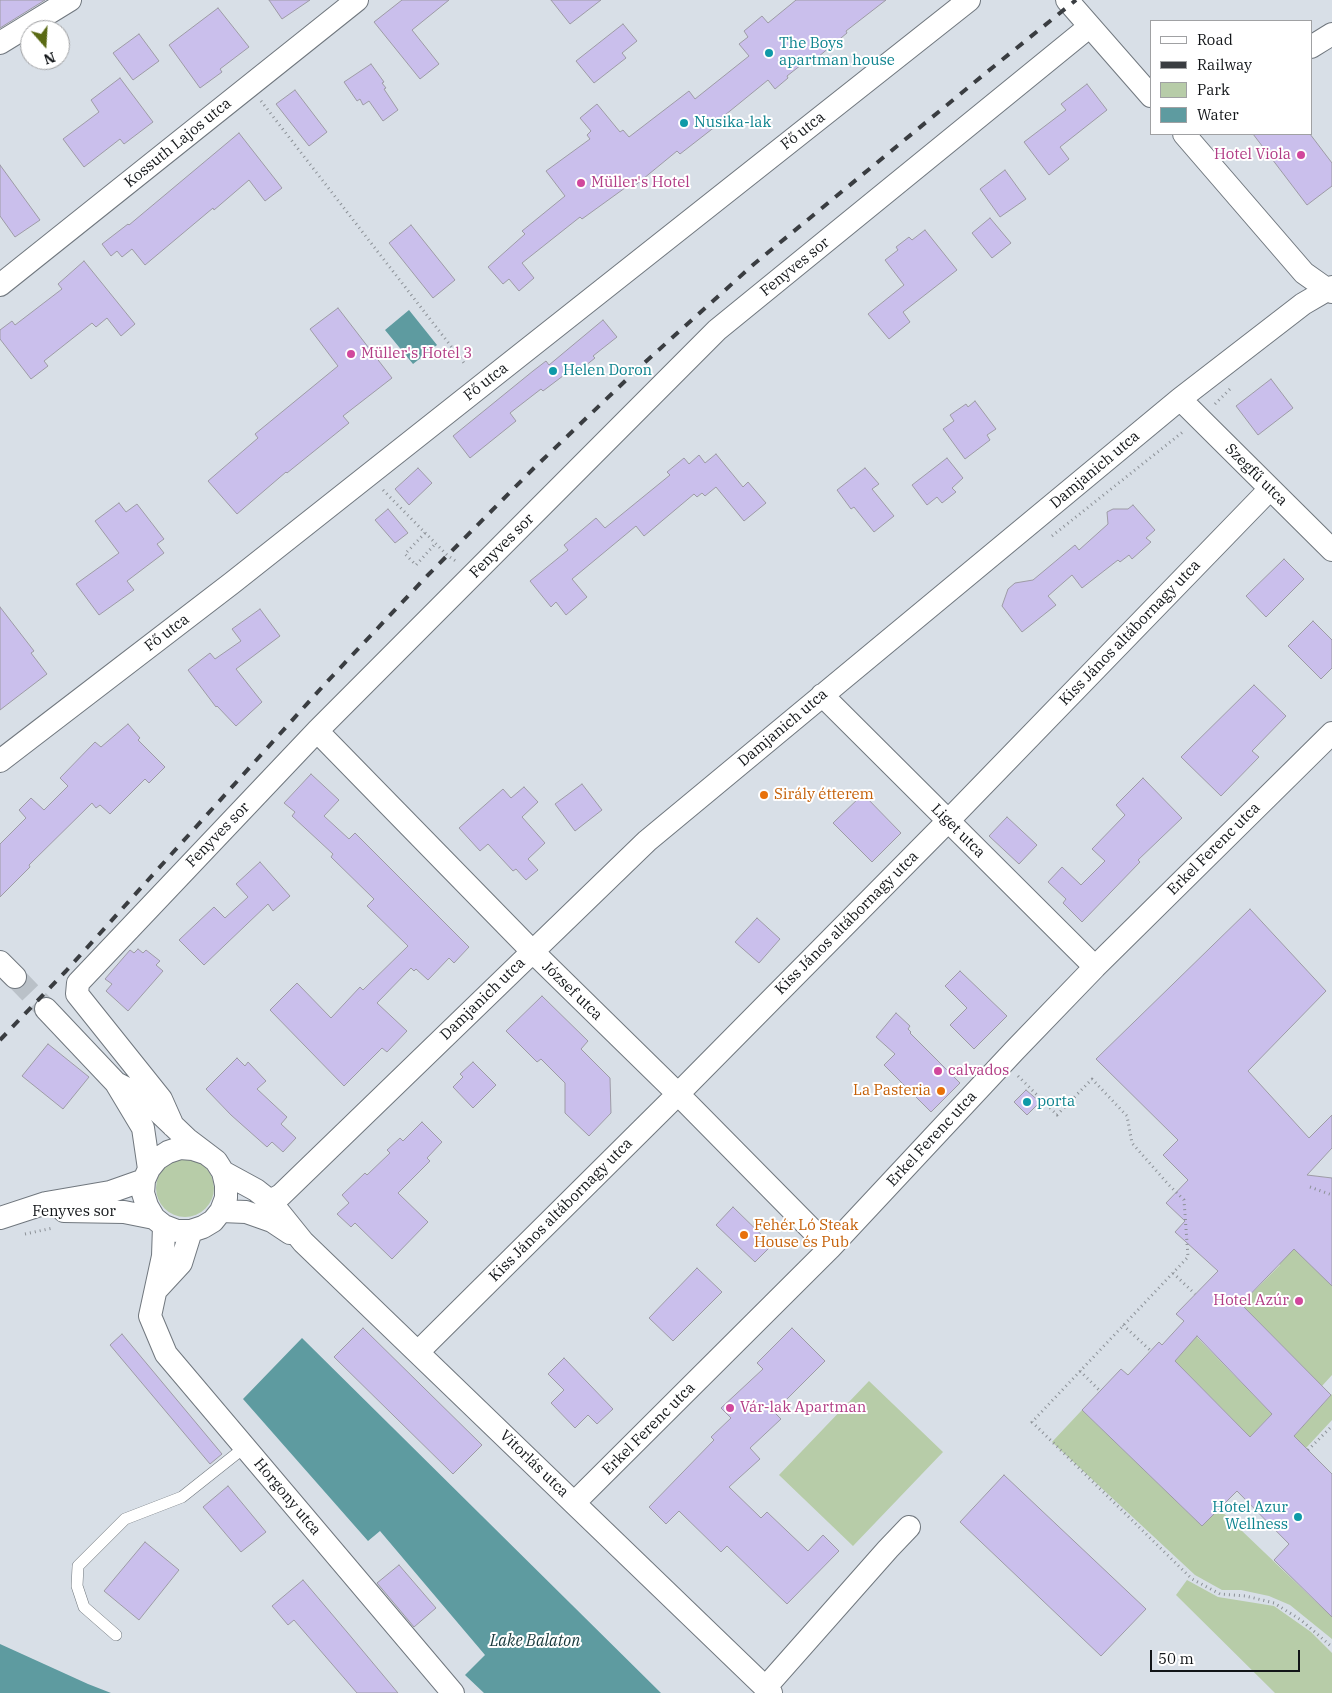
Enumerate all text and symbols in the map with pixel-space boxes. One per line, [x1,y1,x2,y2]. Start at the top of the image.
north arrow [20,20,70,70]
legend [1150,20,1312,135]
text: Road [1197,30,1233,49]
place label: The Boys apartman house [779,35,895,70]
marker: The Boys apartman house [763,47,775,59]
text: N [41,48,58,69]
text: Railway [1197,55,1252,74]
text: Park [1197,80,1230,99]
street label: Kossuth Lajos utca [121,94,235,192]
text: Water [1197,105,1239,124]
street label: Fő utca [777,108,829,154]
place label: Nusika-lak [694,114,771,132]
marker: Nusika-lak [678,117,690,129]
place label: Hotel Viola [1214,146,1291,164]
marker: Hotel Viola [1295,149,1307,161]
place label: Müller's Hotel [591,174,690,192]
marker: Müller's Hotel [575,177,587,189]
street label: Fenyves sor [757,234,833,300]
place label: Müller's Hotel 3 [361,345,472,363]
marker: Müller's Hotel 3 [345,348,357,360]
street label: Fő utca [460,359,512,405]
place label: Helen Doron [563,362,652,380]
marker: Helen Doron [547,365,559,377]
street label: Damjanich utca [1047,427,1143,513]
street label: Szegfű utca [1221,440,1291,510]
street label: Fenyves sor [466,510,538,582]
street label: Kiss János altábornagy utca [1056,556,1204,710]
street label: Fő utca [141,610,193,656]
street label: Damjanich utca [735,685,831,771]
place label: Sirály étterem [774,786,874,804]
marker: Sirály étterem [758,789,770,801]
street label: Fenyves sor [182,799,254,871]
street label: Erkel Ferenc utca [1164,799,1264,899]
street label: Liget utca [927,800,989,862]
street label: Kiss János altábornagy utca [772,848,922,998]
street label: Damjanich utca [437,954,529,1044]
street label: József utca [538,958,606,1024]
place label: calvados [948,1062,1009,1080]
marker: calvados [932,1065,944,1077]
place label: La Pasteria [853,1082,931,1100]
marker: La Pasteria [935,1085,947,1097]
street label: Erkel Ferenc utca [883,1088,981,1190]
place label: porta [1037,1093,1075,1111]
marker: porta [1021,1096,1033,1108]
street label: Kiss János altábornagy utca [486,1135,636,1285]
street label: Fenyves sor [32,1203,116,1221]
place label: Fehér Ló Steak House és Pub [754,1217,858,1252]
marker: Fehér Ló Steak House és Pub [738,1229,750,1241]
place label: Hotel Azúr [1213,1292,1289,1310]
marker: Hotel Azúr [1293,1295,1305,1307]
street label: Erkel Ferenc utca [599,1379,699,1479]
place label: Vár-lak Apartman [740,1399,866,1417]
marker: Vár-lak Apartman [724,1402,736,1414]
street label: Vitorlás utca [496,1427,572,1501]
street label: Horgony utca [250,1455,324,1539]
place label: Hotel Azur Wellness [1212,1499,1288,1534]
marker: Hotel Azur Wellness [1292,1511,1304,1523]
water label: Lake Balaton [490,1631,580,1651]
scale bar [1152,1640,1302,1672]
text: 50 m [1158,1649,1194,1668]

